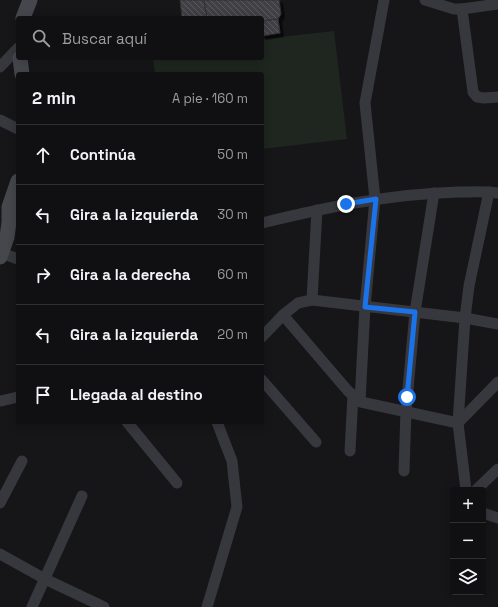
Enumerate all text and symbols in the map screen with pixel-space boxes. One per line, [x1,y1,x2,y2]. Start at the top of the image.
search box [16,16,264,60]
icon: search [30,27,52,49]
text: Buscar aquí [62,29,147,48]
text: 2 min [32,87,76,109]
text: A pie · 160 m [172,90,248,107]
icon: ahead [32,144,54,166]
text: Continúa [70,145,136,164]
text: 50 m [217,146,248,163]
route end [337,195,355,213]
icon: left [32,204,54,226]
text: Gira a la izquierda [70,205,198,224]
text: 30 m [217,206,248,223]
icon: right [32,264,54,286]
text: Gira a la derecha [70,265,190,284]
text: 60 m [217,266,248,283]
icon: left [32,324,54,346]
text: Gira a la izquierda [70,325,198,344]
text: 20 m [217,326,248,343]
icon: arrive [32,384,54,406]
text: Llegada al destino [70,385,203,404]
route start [398,388,416,406]
map controls [450,487,486,595]
button: + [450,487,486,523]
button: − [450,523,486,559]
button: layers [450,559,486,595]

